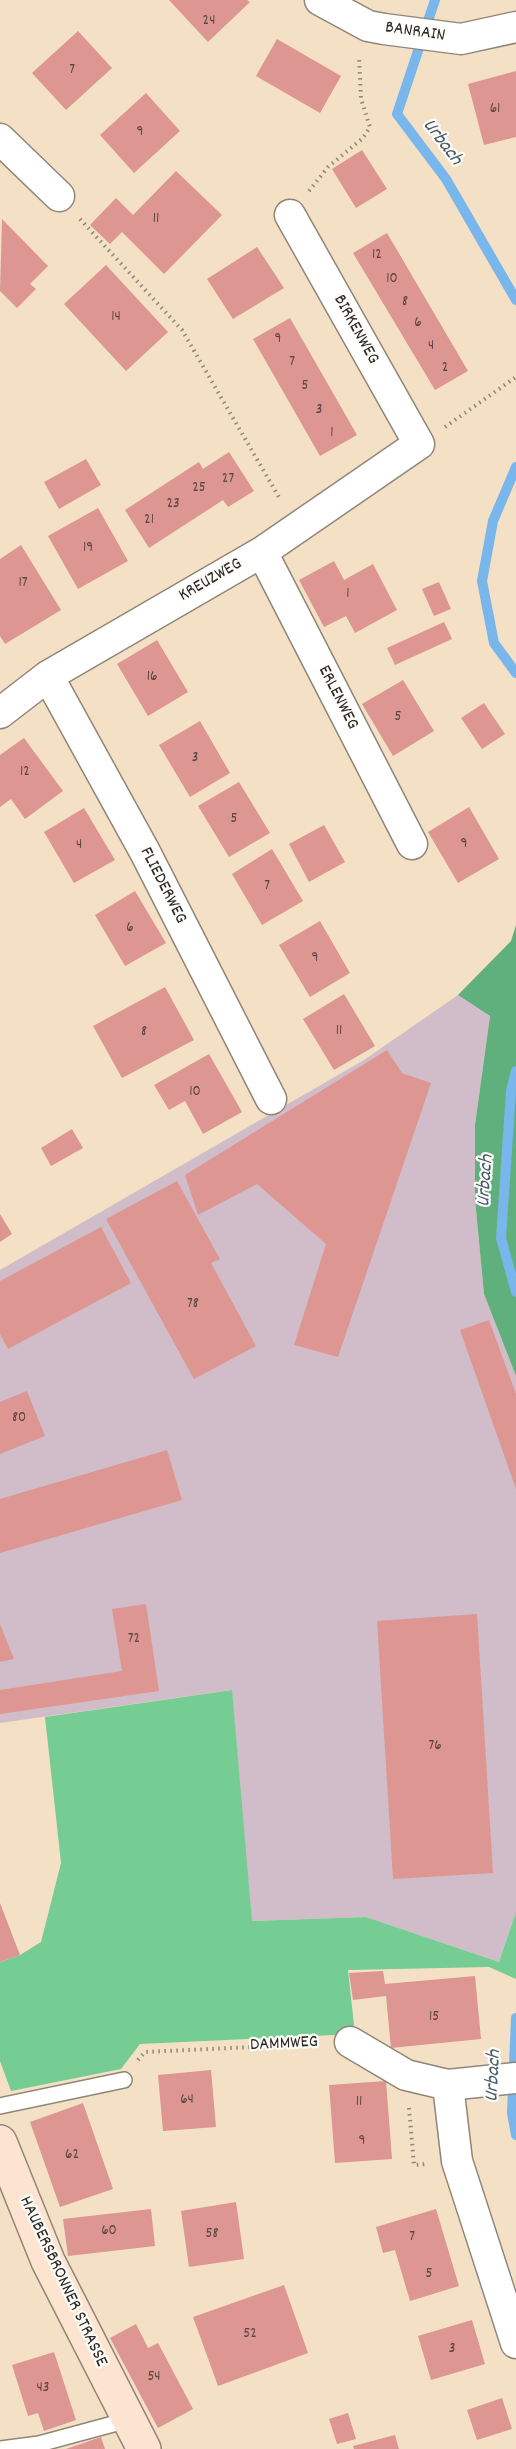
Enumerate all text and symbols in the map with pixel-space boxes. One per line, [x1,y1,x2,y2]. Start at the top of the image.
house number: 24 [203,13,215,31]
street label: BANRAIN [384,18,446,48]
house number: 7 [69,62,75,80]
house number: 61 [490,101,500,119]
water label: Urbach [416,115,466,171]
house number: 9 [137,124,143,142]
house number: 11 [153,211,159,229]
house number: 12 [372,247,382,265]
house number: 10 [386,271,398,289]
street label: BIRKENWEG [327,292,383,368]
house number: 8 [402,294,408,312]
house number: 14 [111,309,121,327]
house number: 6 [414,315,422,333]
house number: 9 [275,331,281,349]
house number: 4 [428,338,434,356]
house number: 7 [289,354,295,372]
house number: 2 [442,360,448,378]
house number: 5 [302,378,308,396]
house number: 3 [316,402,322,420]
house number: 1 [330,425,334,443]
house number: 27 [222,471,234,489]
house number: 25 [192,480,206,498]
house number: 23 [166,496,180,514]
house number: 21 [144,512,154,530]
house number: 19 [83,540,93,558]
street label: KREUZWEG [176,554,246,608]
house number: 17 [18,575,28,593]
house number: 1 [346,586,350,604]
street label: ERLENWEG [312,662,362,734]
house number: 16 [147,669,157,687]
house number: 5 [395,709,401,727]
house number: 3 [192,750,198,768]
house number: 12 [20,764,30,782]
house number: 5 [231,811,237,829]
house number: 9 [461,836,467,854]
house number: 4 [76,837,82,855]
street label: FLIEDERWEG [134,844,190,928]
house number: 7 [264,878,270,896]
house number: 6 [126,920,134,938]
house number: 9 [312,950,318,968]
house number: 11 [336,1023,342,1041]
house number: 8 [141,1024,147,1042]
house number: 10 [189,1084,201,1102]
water label: Urbach [473,1154,501,1208]
house number: 78 [187,1296,199,1314]
house number: 80 [12,1410,26,1428]
house number: 72 [128,1631,140,1649]
house number: 76 [428,1738,442,1756]
house number: 15 [429,2009,439,2027]
street label: DAMMWEG [250,2032,318,2058]
water label: Urbach [482,2049,508,2103]
house number: 64 [180,2092,194,2110]
house number: 11 [356,2094,362,2112]
house number: 9 [359,2133,365,2151]
house number: 62 [65,2147,79,2165]
street label: HAUBERSBRONNER STRASSE [13,2193,111,2371]
house number: 60 [101,2223,117,2241]
house number: 58 [206,2226,218,2244]
house number: 7 [409,2229,415,2247]
house number: 5 [426,2266,432,2284]
house number: 52 [243,2326,257,2344]
house number: 3 [449,2341,455,2359]
house number: 54 [147,2369,161,2387]
house number: 43 [37,2380,49,2398]

